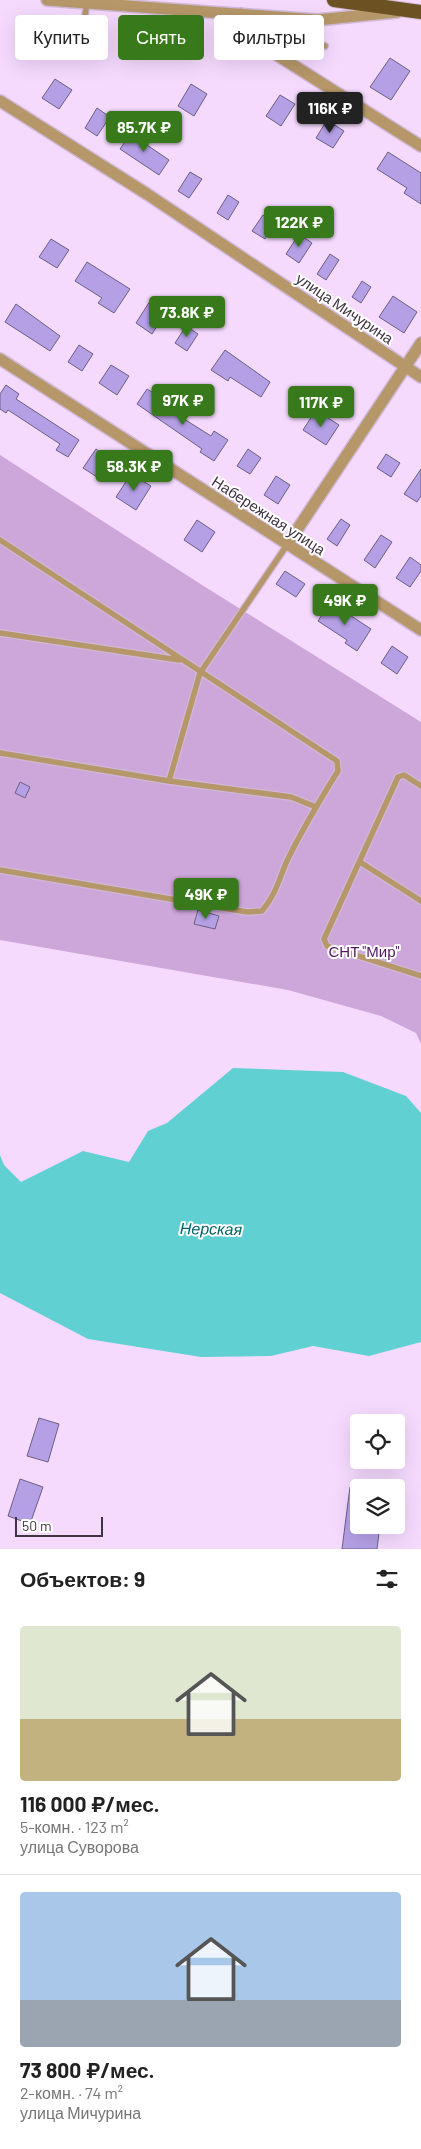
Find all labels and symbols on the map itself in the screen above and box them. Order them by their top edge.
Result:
pin: 116K ₽ [289,92,371,134]
pin: 85.7K ₽ [98,110,190,153]
pin: 122K ₽ [258,206,340,248]
street label: улица Мичурина [293,269,398,348]
pin: 73.8K ₽ [141,296,233,338]
pin: 97K ₽ [148,384,218,426]
pin: 117K ₽ [280,386,362,428]
pin: 58.3K ₽ [88,450,180,492]
street label: Набережная улица [209,472,330,559]
pin: 49K ₽ [310,584,380,626]
pin: 49K ₽ [171,878,241,920]
park label: СНТ "Мир" [329,942,400,960]
water label: Нерская [180,1218,243,1238]
scale bar [15,1514,102,1537]

